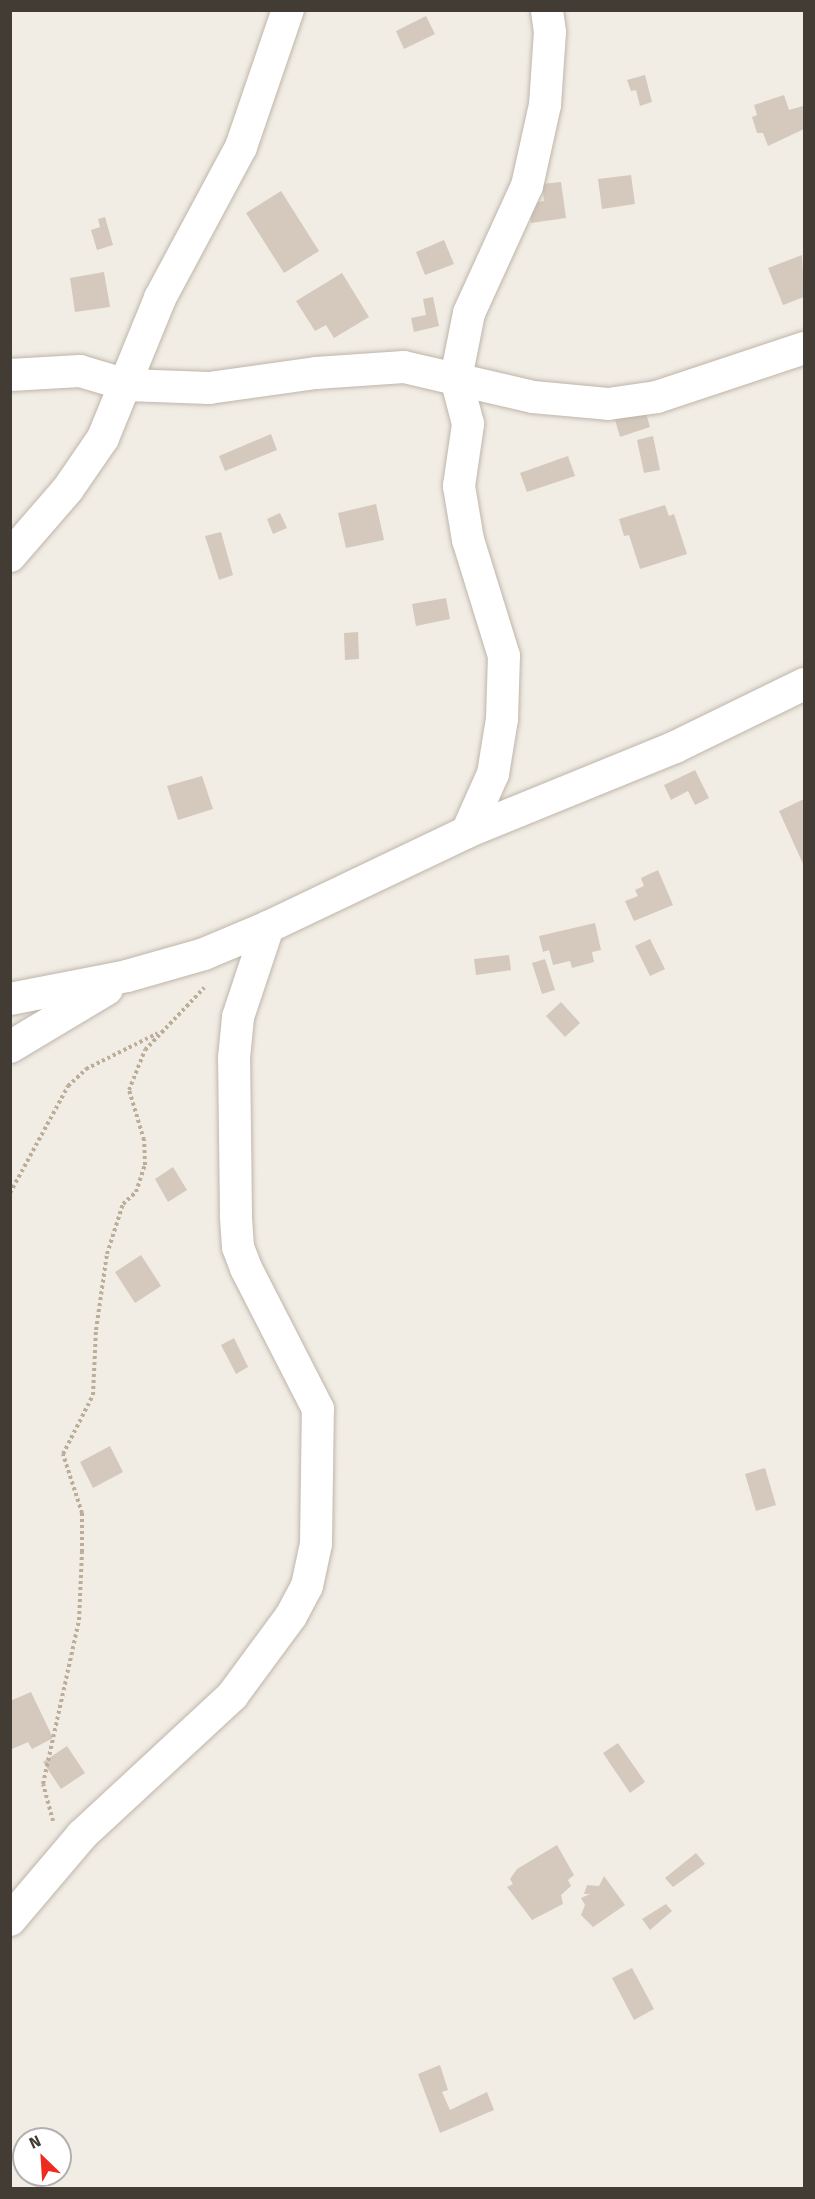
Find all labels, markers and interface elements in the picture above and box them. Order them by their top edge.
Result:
north arrow [12,2127,72,2187]
text: N [26,2131,44,2153]

